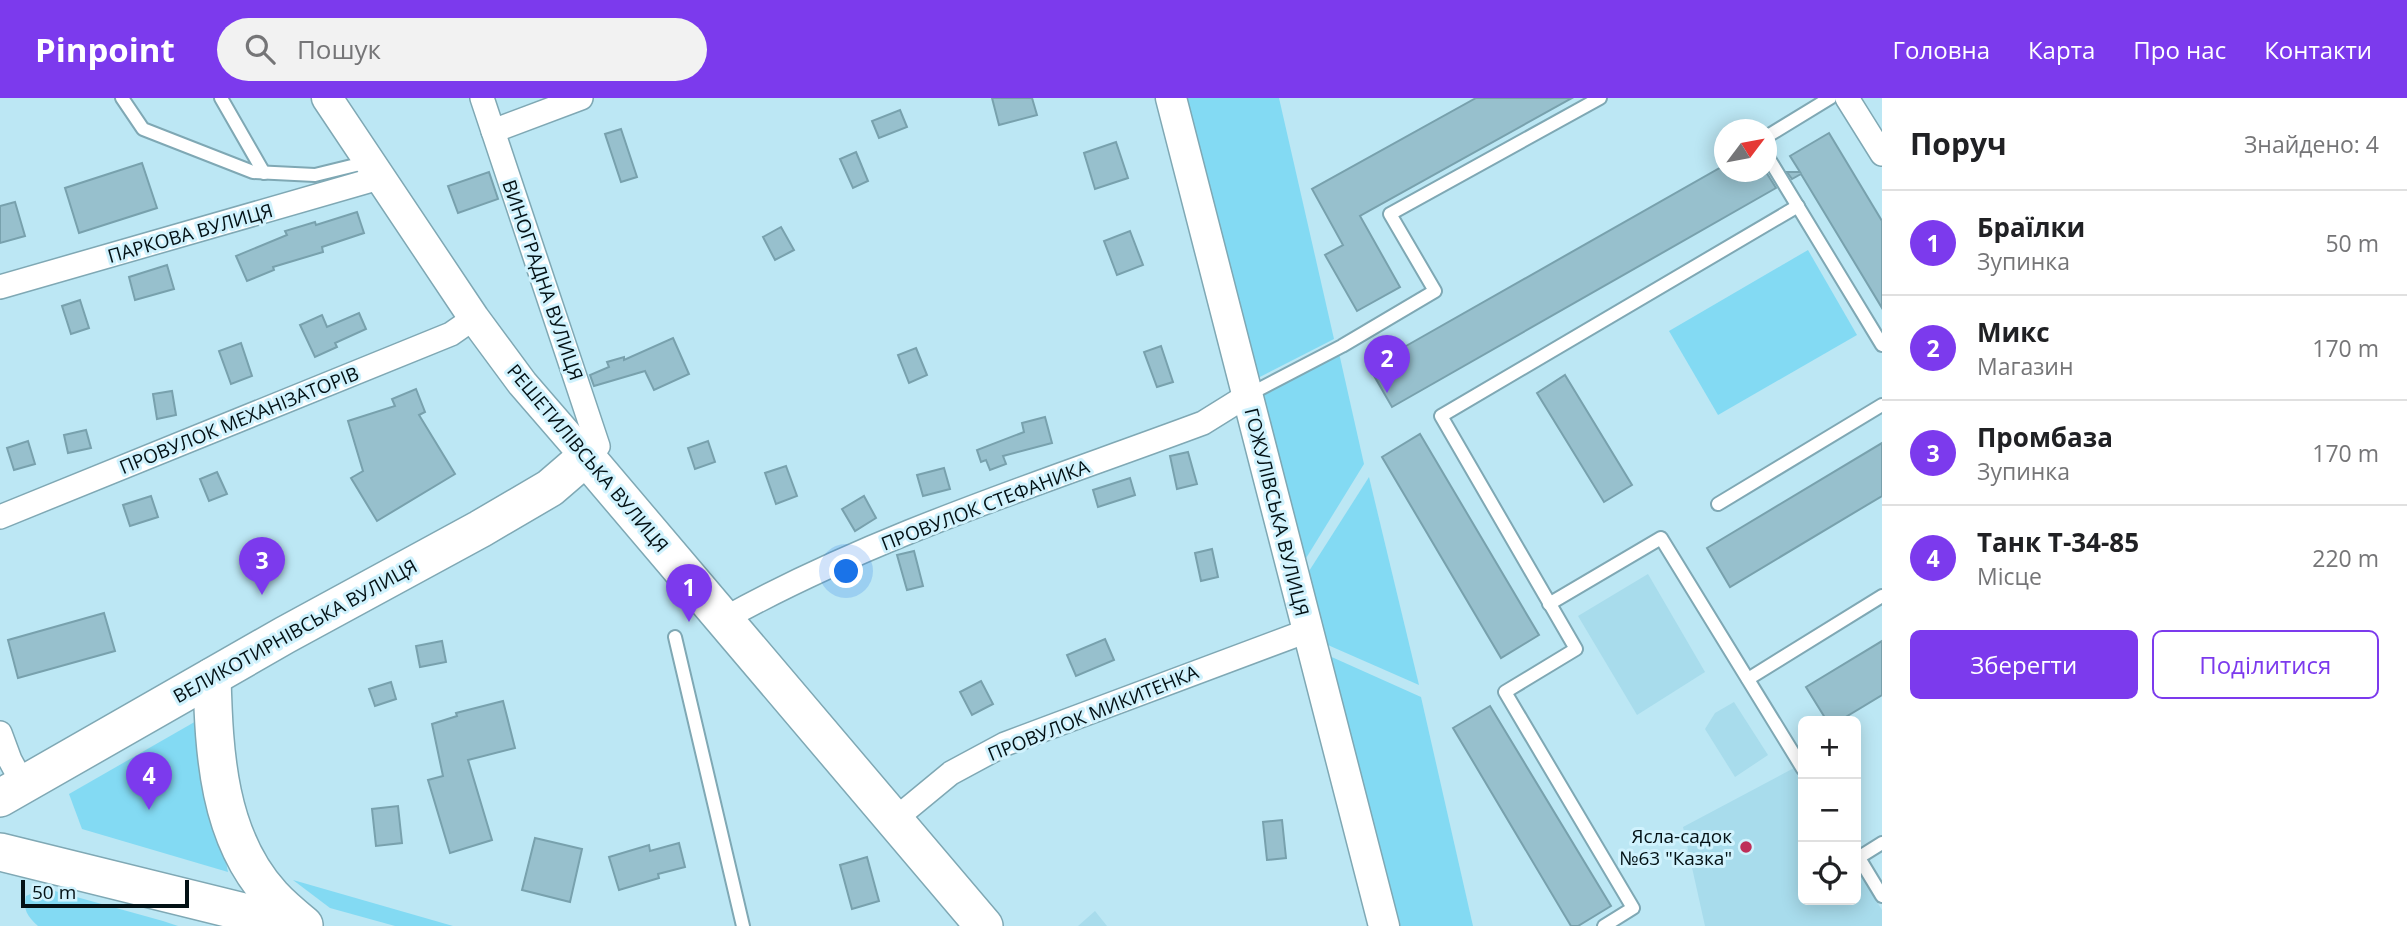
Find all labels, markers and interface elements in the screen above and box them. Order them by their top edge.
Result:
search box [217,18,707,81]
text: Pinpoint [35,27,175,72]
icon: search [241,30,279,68]
text: Пошук [297,31,381,67]
text: Головна [1893,33,1990,66]
text: Карта [2028,33,2095,66]
text: Про нас [2133,33,2226,66]
text: Контакти [2264,33,2372,66]
north arrow [1714,119,1777,182]
text: Поруч [1910,123,2007,164]
text: Знайдено: 4 [2244,128,2379,160]
street label: ВИНОГРАДНА ВУЛИЦЯ [496,176,590,384]
street label: ПАРКОВА ВУЛИЦЯ [104,197,276,269]
text: Браїлки [1977,209,2085,245]
text: 1 [1926,227,1940,259]
text: 50 m [2325,227,2379,259]
text: Зупинка [1977,245,2070,277]
text: Микс [1977,314,2050,350]
text: 2 [1926,332,1940,364]
text: 170 m [2312,332,2379,364]
pin: 2 [1364,335,1410,393]
text: Магазин [1977,350,2073,382]
street label: РЕШЕТИЛІВСЬКА ВУЛИЦЯ [501,358,675,558]
street label: ПРОВУЛОК МЕХАНІЗАТОРІВ [115,360,363,480]
street label: ГОЖУЛІВСЬКА ВУЛИЦЯ [1239,405,1315,619]
text: Промбаза [1977,419,2113,455]
text: 3 [1926,437,1940,469]
text: 170 m [2312,437,2379,469]
street label: ПРОВУЛОК СТЕФАНИКА [877,453,1093,557]
text: Зупинка [1977,455,2070,487]
text: Танк Т-34-85 [1977,524,2139,560]
pin: 3 [239,537,285,595]
text: 4 [1926,542,1940,574]
text: 220 m [2312,542,2379,574]
street label: ВЕЛИКОТИРНІВСЬКА ВУЛИЦЯ [168,553,422,709]
your location [829,554,863,588]
text: Місце [1977,560,2042,592]
pin: 1 [666,564,712,622]
button: Зберегти [1910,630,2138,699]
button: Поділитися [2152,630,2379,699]
street label: ПРОВУЛОК МИКИТЕНКА [984,659,1202,767]
map controls [1798,716,1861,905]
button: + [1798,716,1861,779]
pin: 4 [126,752,172,810]
button: − [1798,779,1861,842]
place label: Ясла-садок №63 "Казка" [1619,823,1732,871]
marker: Ясла-садок №63 "Казка" [1738,839,1754,855]
button: locate [1798,842,1861,905]
scale bar [21,877,189,909]
text: 50 m [32,879,76,905]

